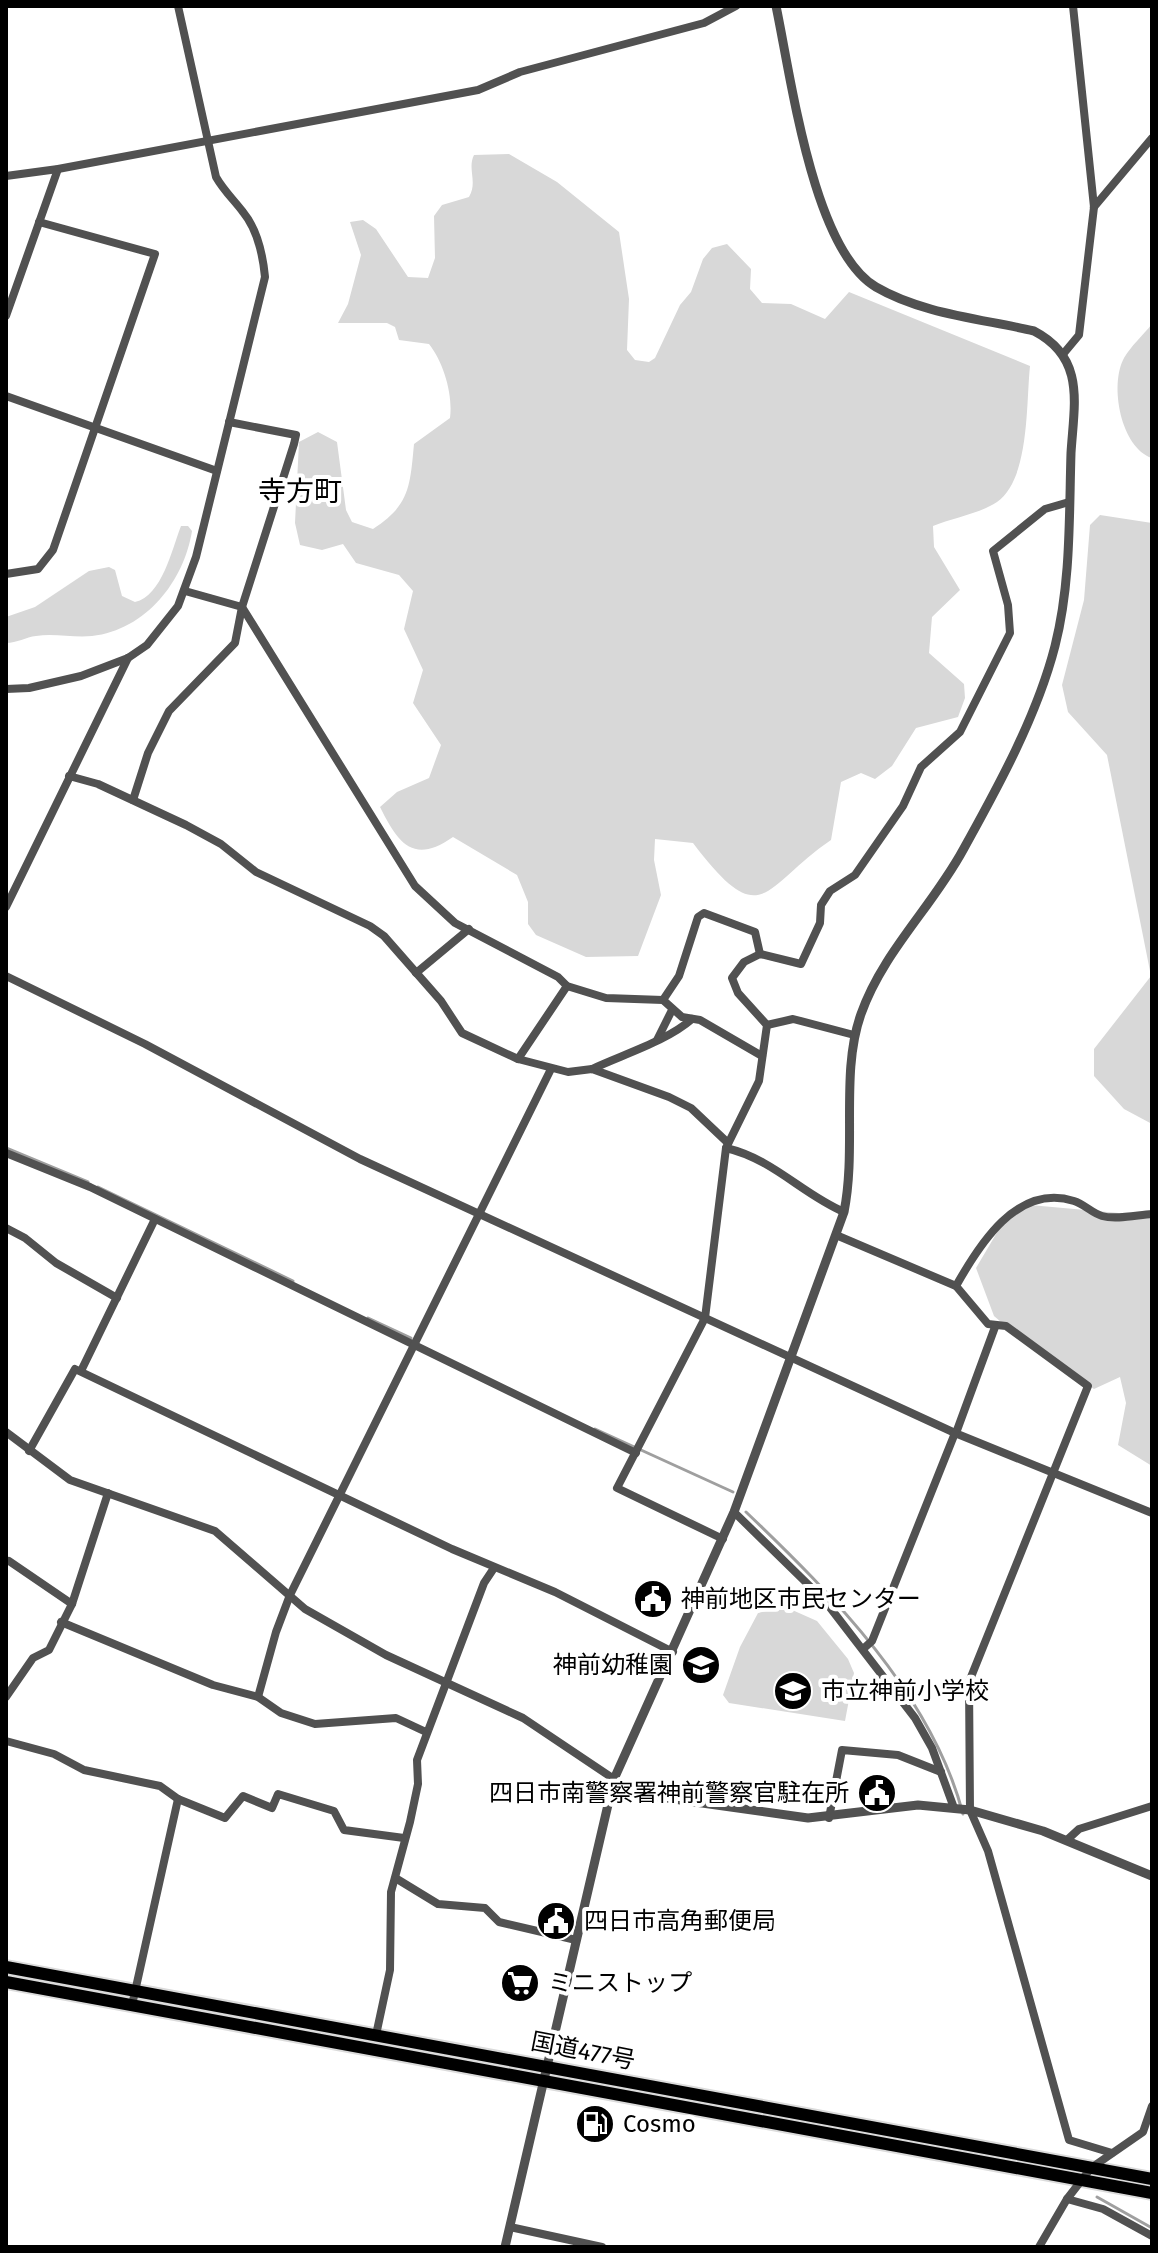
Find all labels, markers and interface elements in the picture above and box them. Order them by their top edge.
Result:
district label: 寺方町 [258,475,342,508]
public building icon: 神前地区市民センター [632,1578,674,1620]
place label: 神前地区市民センター [681,1585,921,1613]
school or university icon: 神前幼稚園 [680,1644,722,1686]
place label: 神前幼稚園 [553,1651,673,1679]
school or university icon: 市立神前小学校 [772,1670,814,1712]
place label: 市立神前小学校 [821,1677,989,1705]
public building icon: 四日市南警察署神前警察官駐在所 [856,1772,898,1814]
place label: 四日市南警察署神前警察官駐在所 [489,1779,849,1807]
public building icon: 四日市高角郵便局 [535,1900,577,1942]
place label: 四日市高角郵便局 [584,1907,776,1935]
supermarket icon: ミニストップ [499,1962,541,2004]
place label: ミニストップ [548,1969,692,1997]
street label: 国道477号 [529,2027,637,2075]
fuel station icon: Cosmo [574,2103,616,2145]
place label: Cosmo [623,2110,696,2138]

